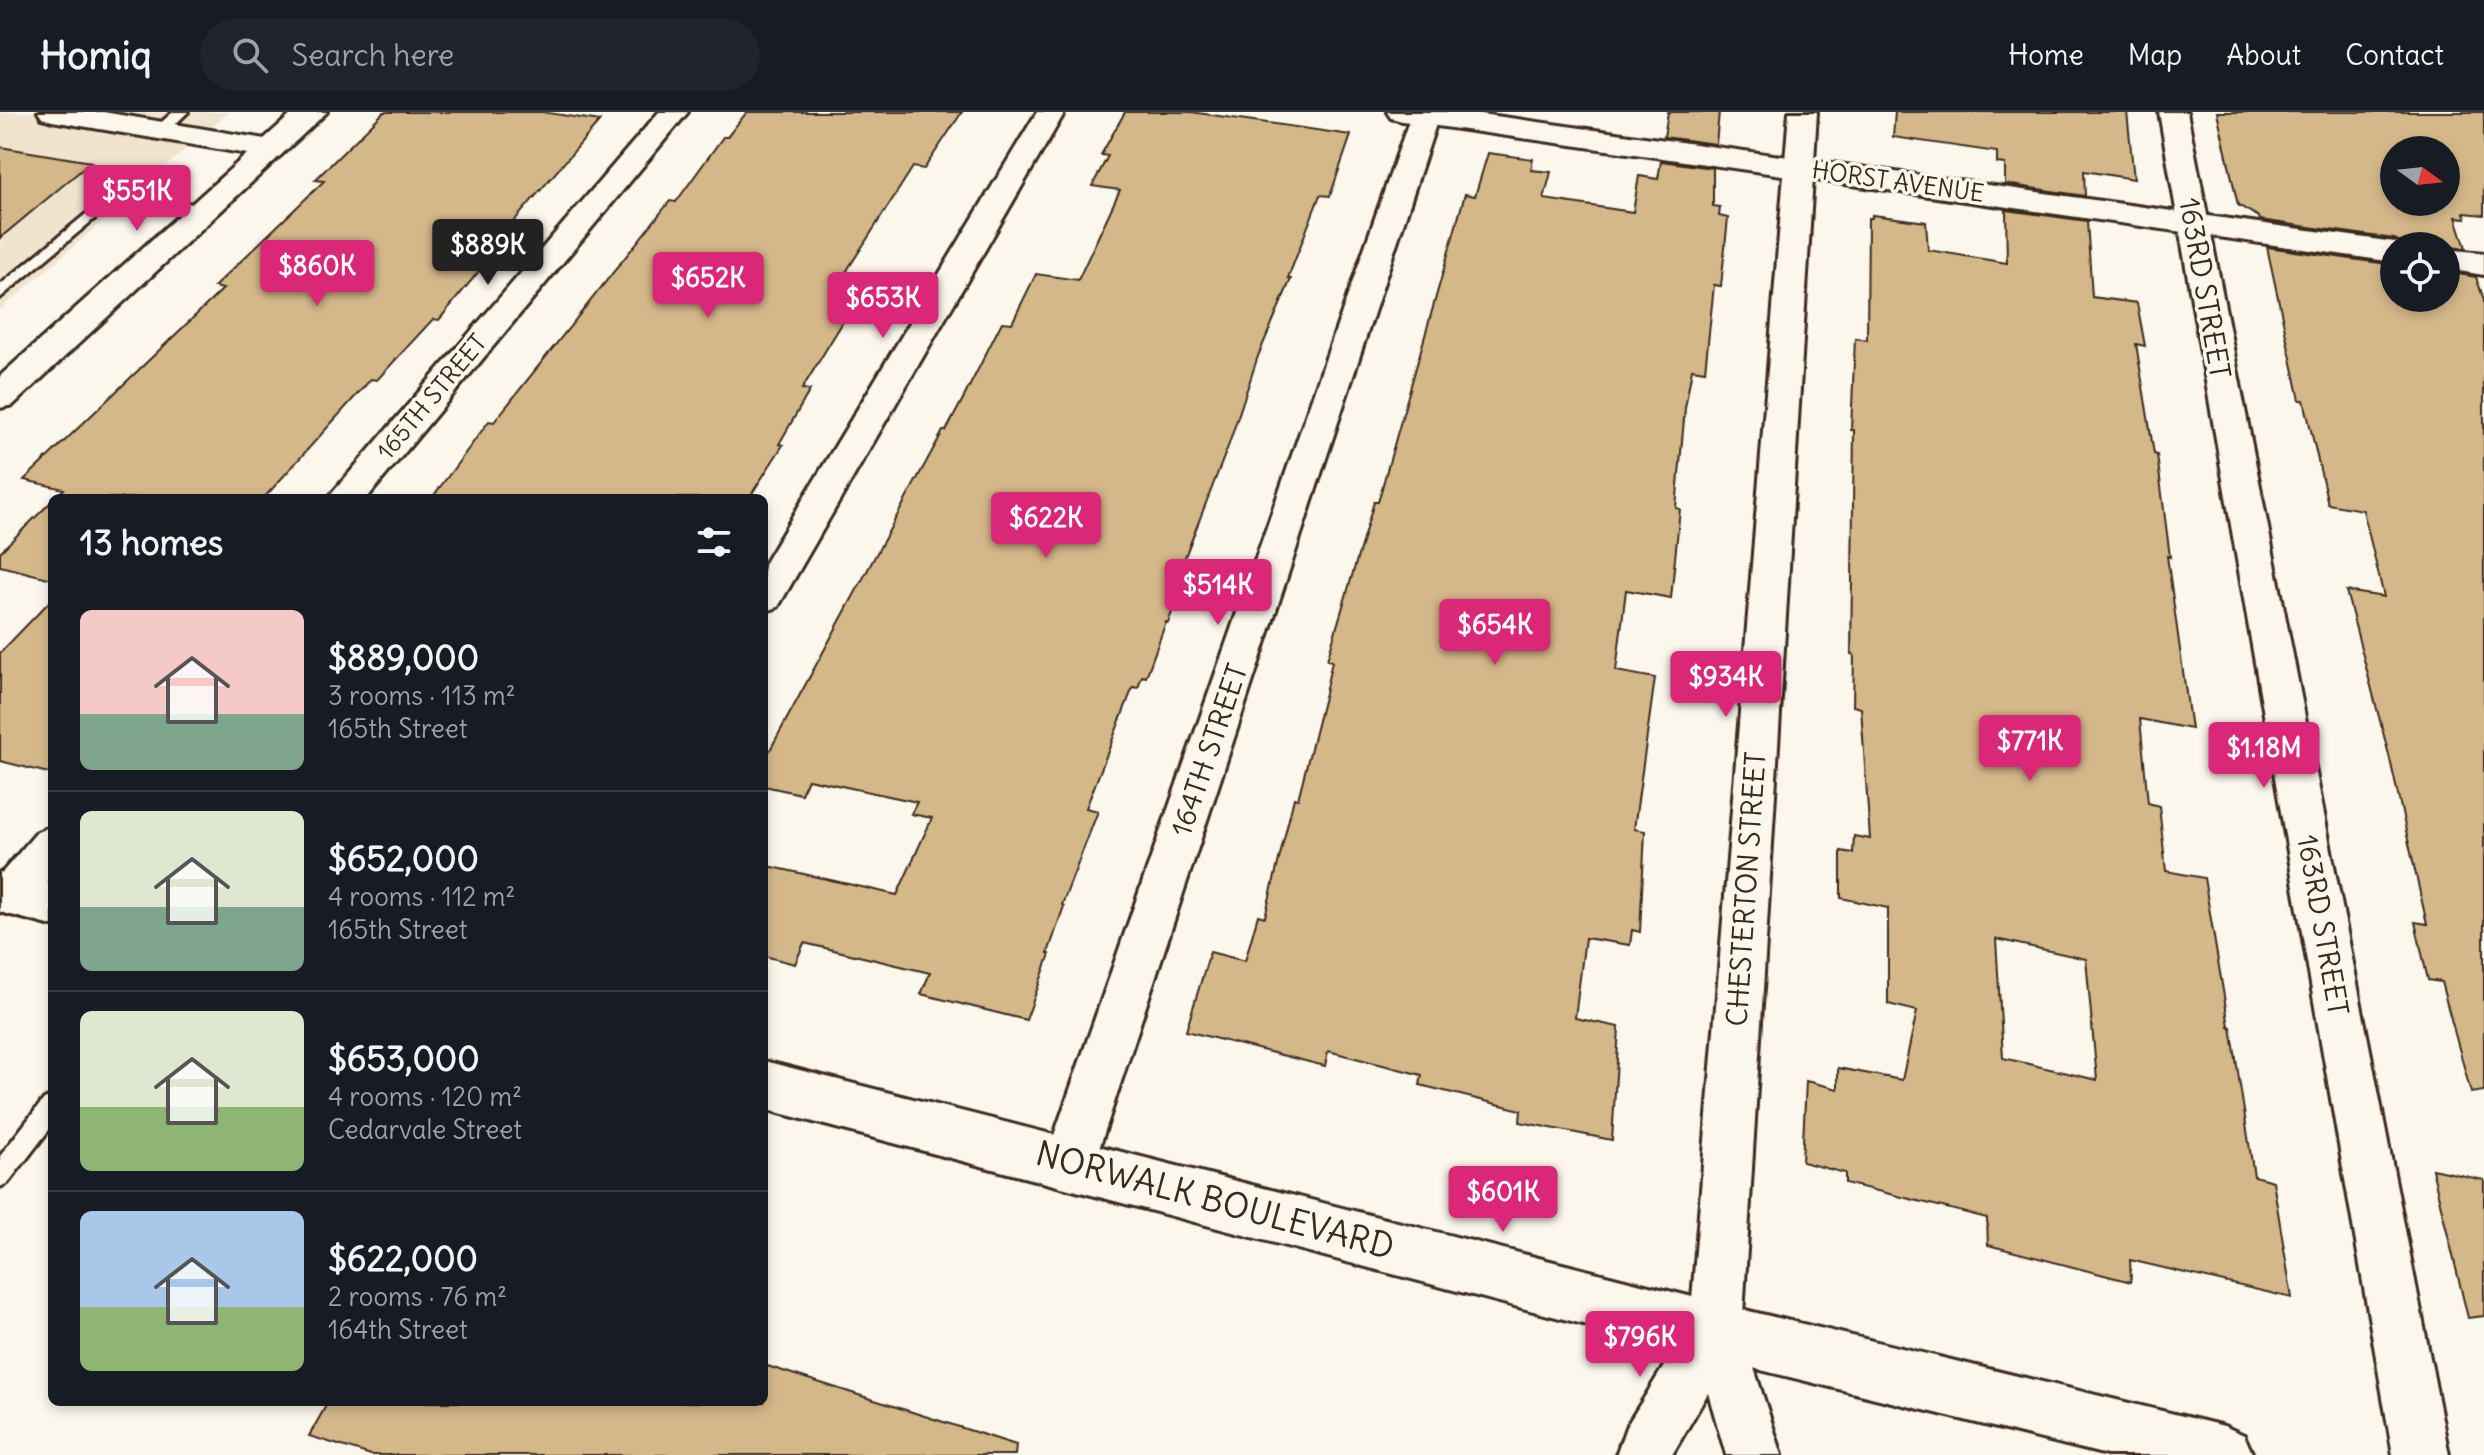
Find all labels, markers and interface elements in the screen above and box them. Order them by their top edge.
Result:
search box [200,19,760,91]
text: Homiq [40,32,152,79]
icon: search [228,33,272,77]
text: Search here [292,36,454,74]
text: Home [2008,37,2084,73]
text: Map [2128,37,2182,73]
text: About [2226,37,2301,73]
text: Contact [2345,37,2444,73]
north arrow [2380,136,2460,216]
map controls [2380,136,2460,312]
street label: HORST AVENUE [1810,154,1986,208]
pin: $551K [81,165,193,233]
text: $551K [102,174,172,207]
street label: 163RD STREET [2171,195,2239,381]
pin: $889K [432,219,544,287]
text: $889K [450,228,526,261]
button: locate [2380,232,2460,312]
pin: $860K [261,240,373,308]
text: $860K [278,249,356,282]
pin: $652K [652,252,764,320]
text: $652K [671,261,745,294]
pin: $653K [827,272,939,340]
text: $653K [845,281,921,314]
street label: 165TH STREET [370,328,492,465]
pin: $622K [990,492,1102,560]
text: $622K [1009,501,1083,534]
icon: filters [692,520,736,564]
text: 13 homes [80,521,223,564]
pin: $514K [1162,559,1274,627]
text: $514K [1183,568,1253,601]
pin: $654K [1439,599,1551,667]
text: $654K [1457,608,1533,641]
text: $889,000 [328,636,479,679]
icon: home [144,642,240,738]
pin: $934K [1670,651,1782,719]
street label: 164TH STREET [1163,659,1255,841]
text: $934K [1688,660,1764,693]
text: 3 rooms · 113 m² [328,679,515,712]
text: 165th Street [328,712,468,745]
pin: $771K [1974,715,2086,783]
pin: $1.18M [2199,722,2329,790]
text: $771K [1997,724,2063,757]
text: $1.18M [2226,731,2302,764]
street label: CHESTERTON STREET [1718,750,1774,1028]
street label: 163RD STREET [2289,832,2357,1018]
text: $652,000 [328,837,479,880]
icon: home [144,843,240,939]
text: 4 rooms · 112 m² [328,880,515,913]
text: 165th Street [328,913,468,946]
text: $653,000 [328,1037,480,1080]
icon: home [144,1043,240,1139]
text: 4 rooms · 120 m² [328,1080,522,1113]
text: Cedarvale Street [328,1113,522,1146]
street label: NORWALK BOULEVARD [1031,1131,1399,1268]
pin: $601K [1447,1166,1559,1234]
text: $601K [1467,1175,1539,1208]
text: $622,000 [328,1237,478,1280]
icon: home [144,1243,240,1339]
text: 2 rooms · 76 m² [328,1280,507,1313]
pin: $796K [1584,1311,1696,1379]
text: 164th Street [328,1313,468,1346]
text: $796K [1603,1320,1677,1353]

